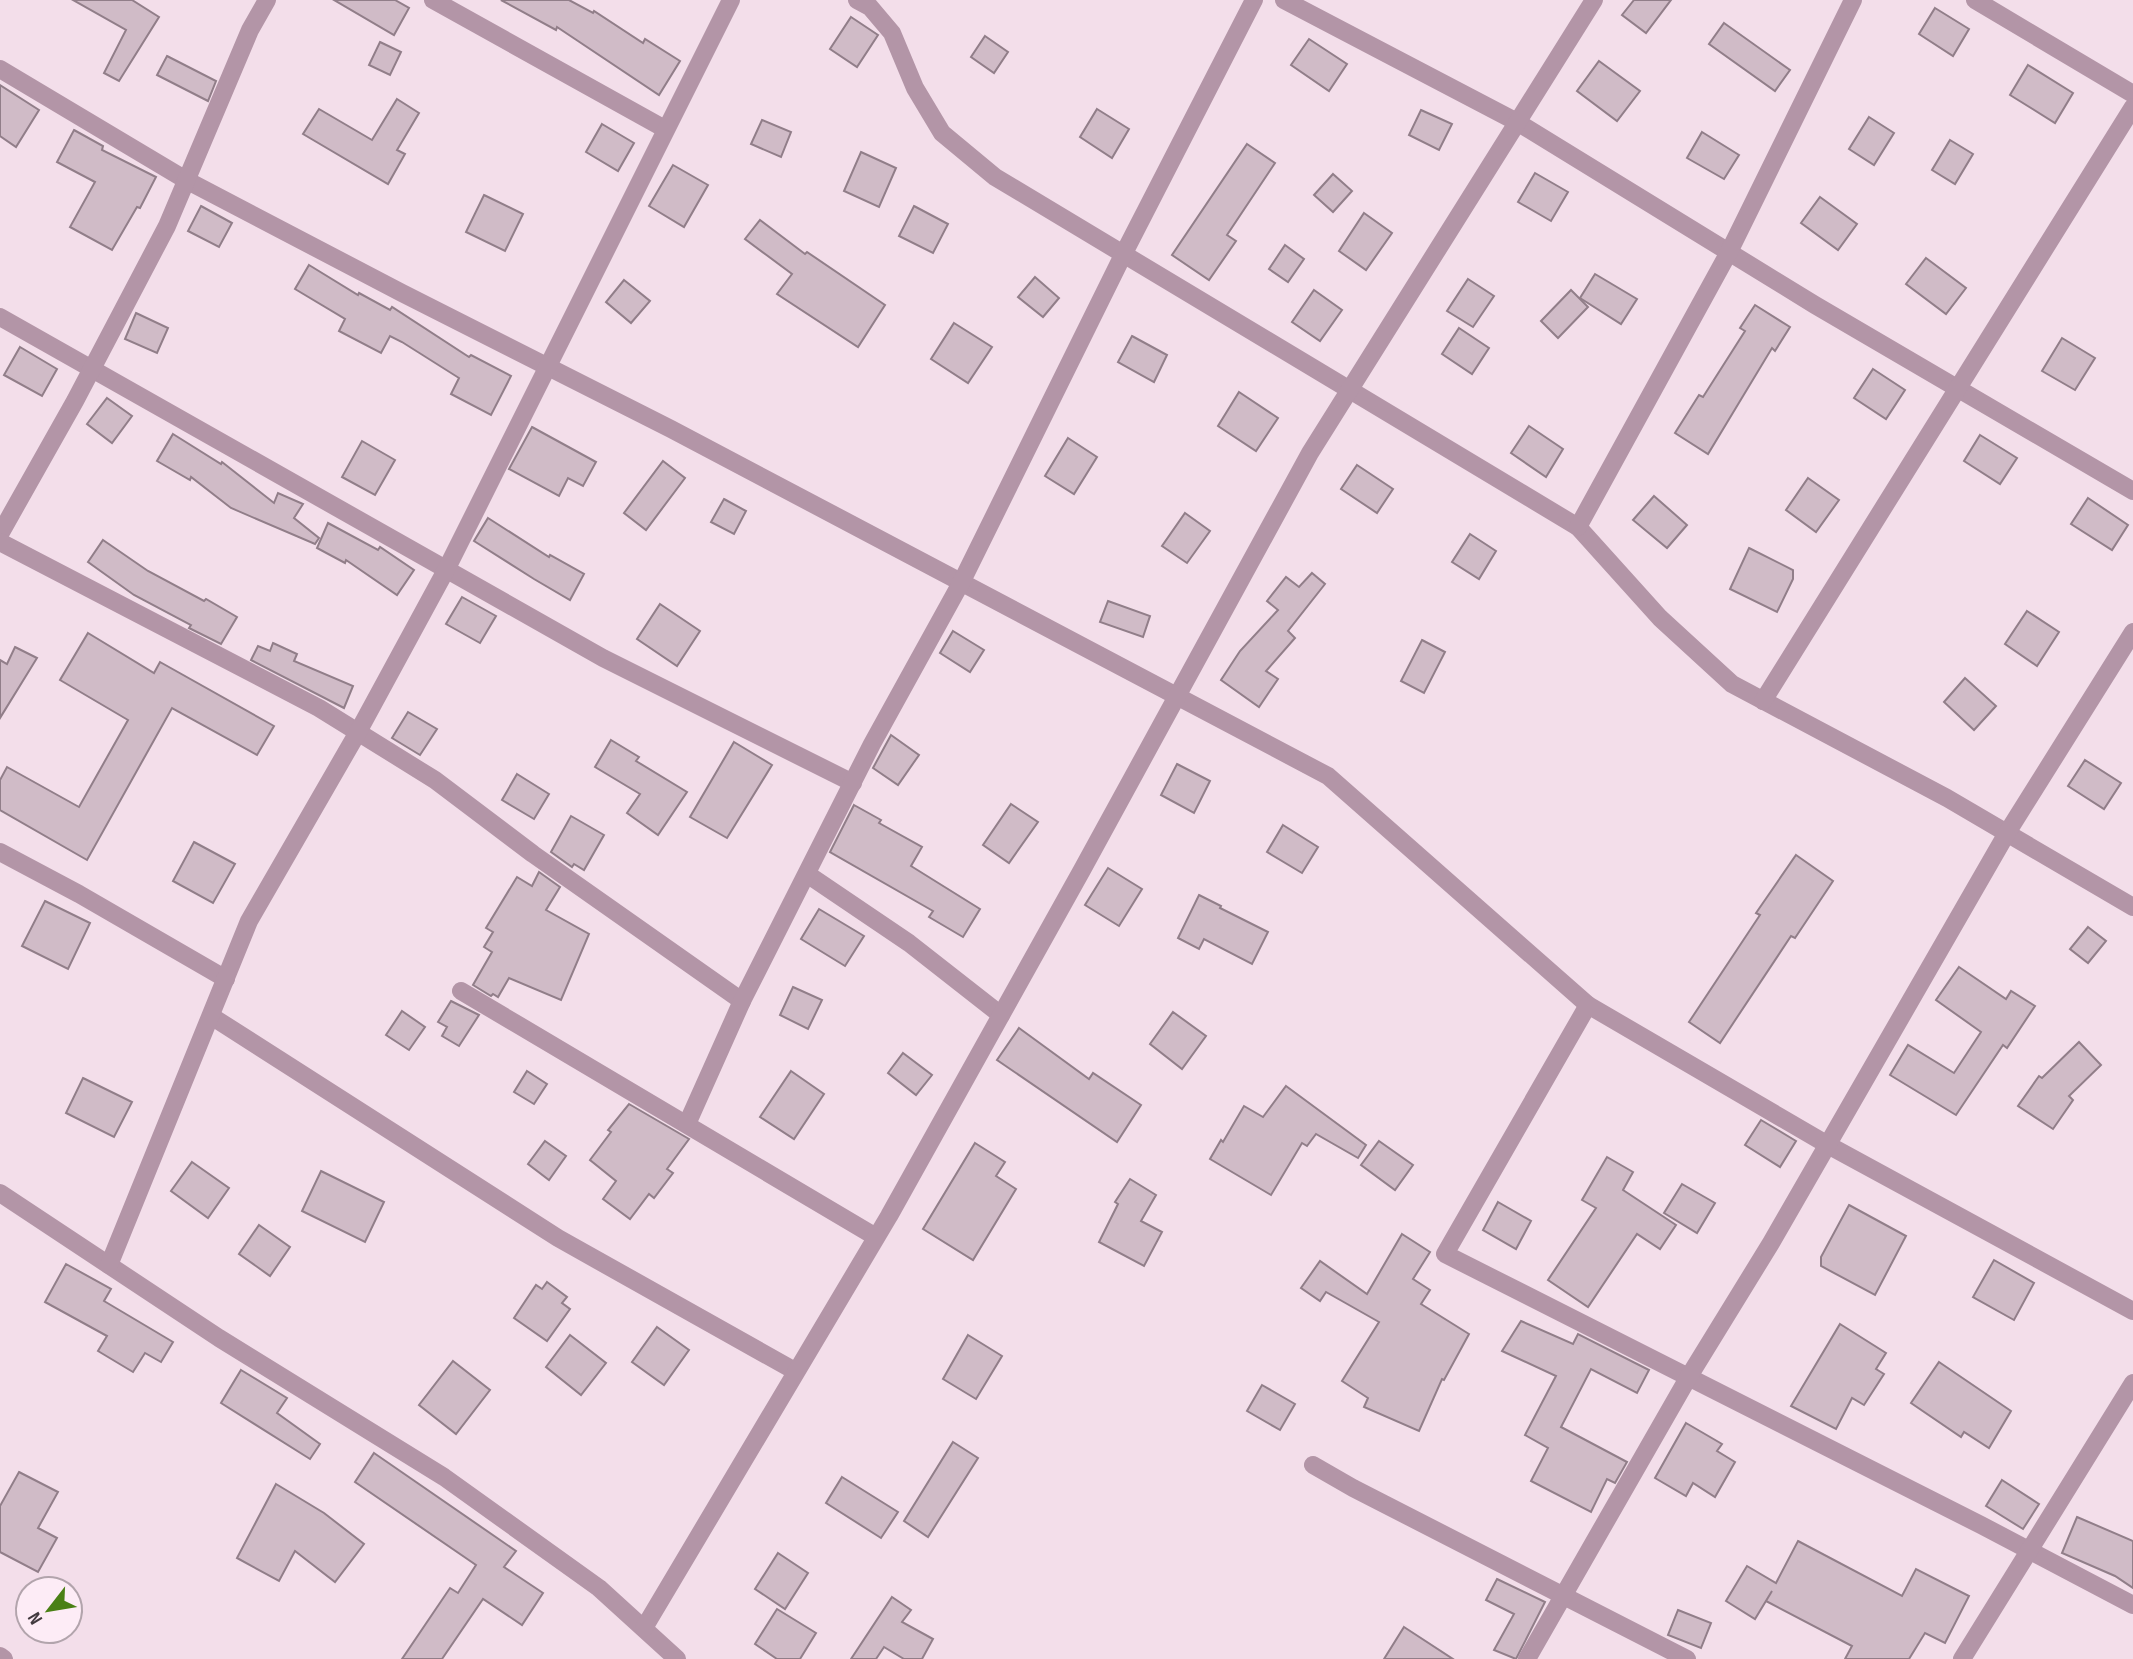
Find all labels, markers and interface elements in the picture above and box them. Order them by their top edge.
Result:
north arrow [14,1575,84,1645]
text: N [23,1608,48,1628]

